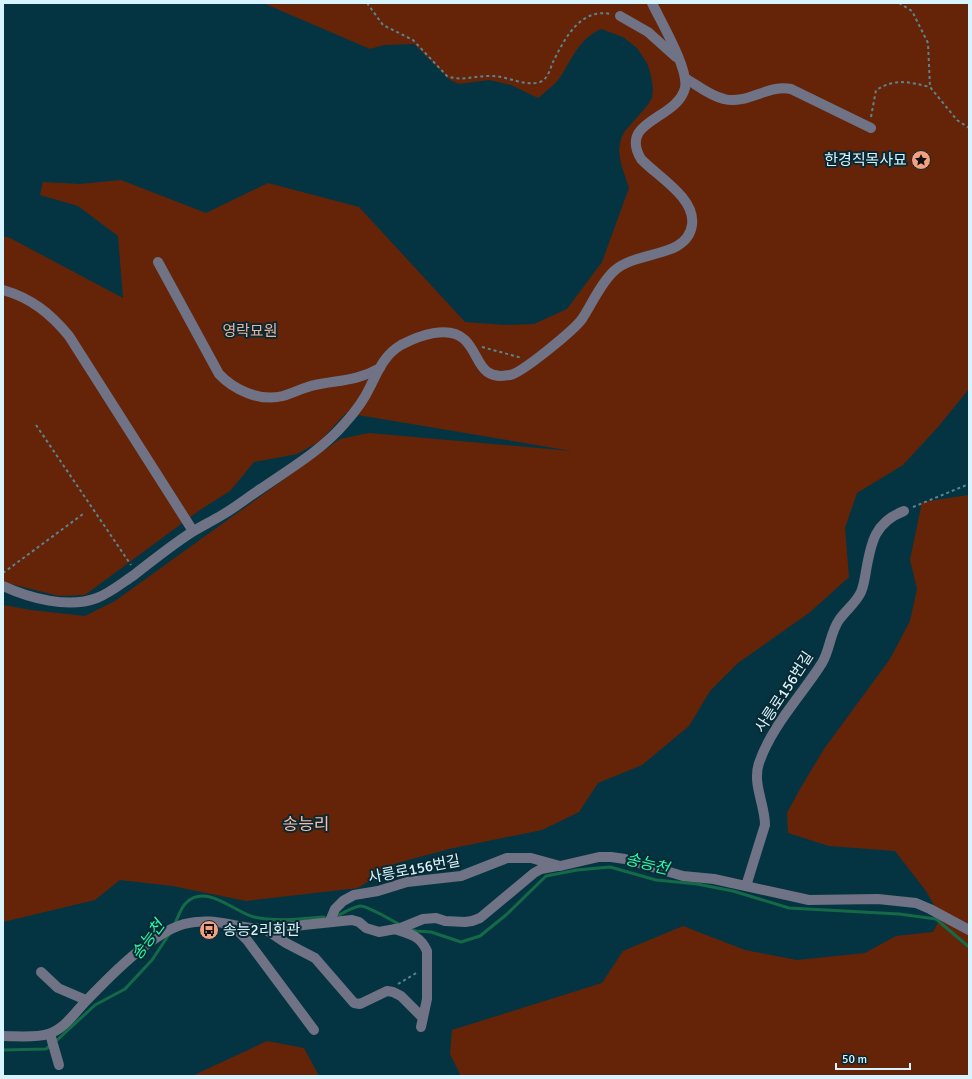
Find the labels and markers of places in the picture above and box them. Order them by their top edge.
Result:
place icon: 한경직목사묘 [910,149,932,171]
place label: 한경직목사묘 [824,151,907,169]
bus stop icon: 송능2리회관 [198,919,220,941]
place label: 송능2리회관 [223,921,300,939]

